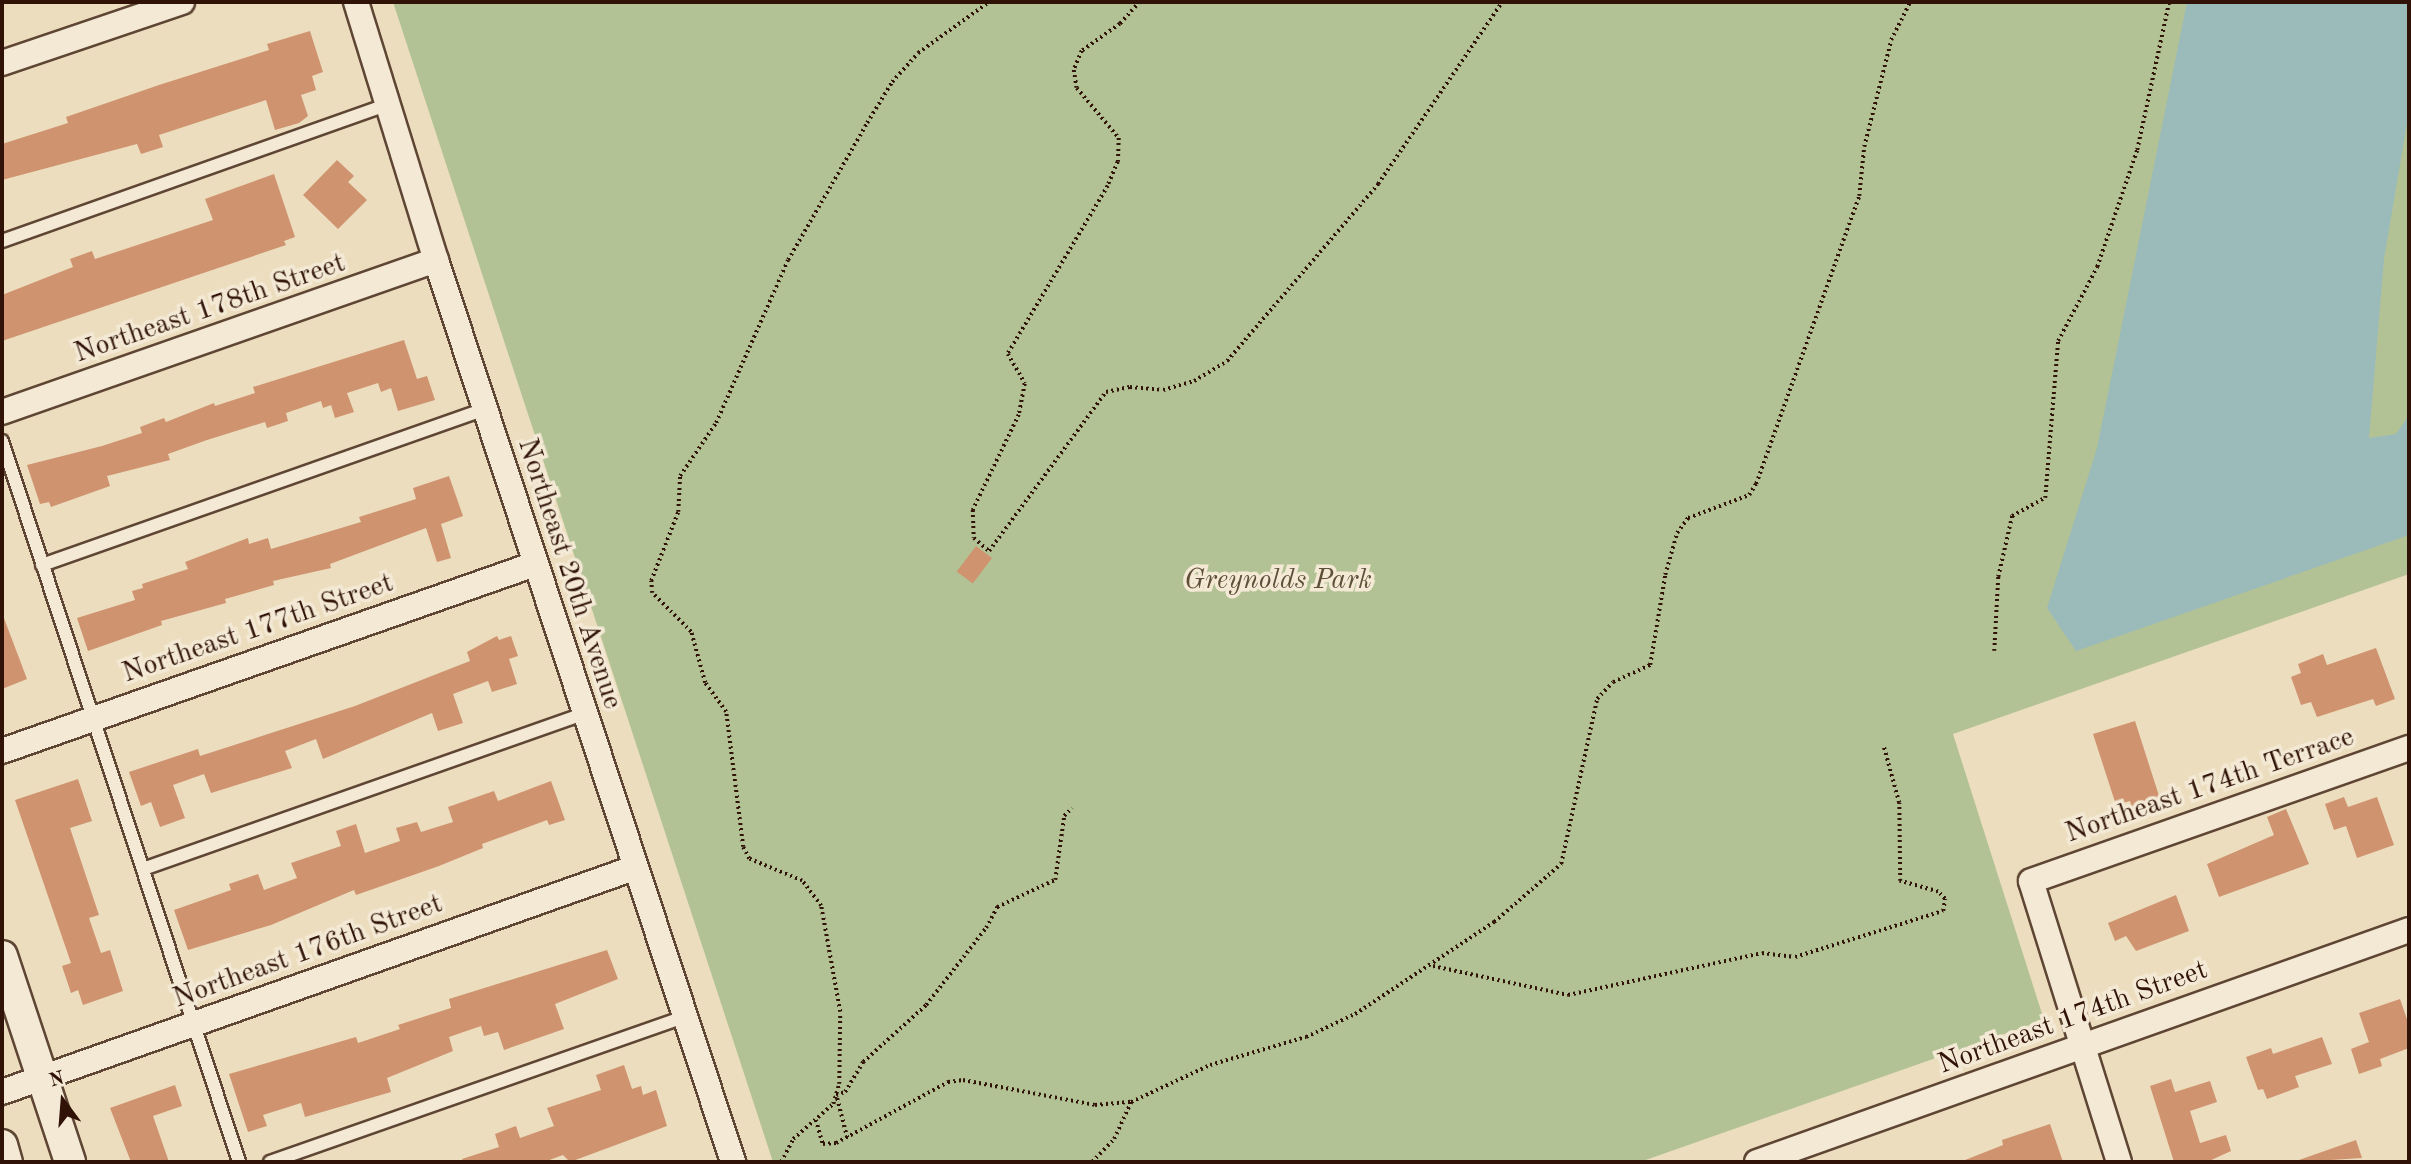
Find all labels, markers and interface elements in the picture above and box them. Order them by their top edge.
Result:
street label: Northeast 178th Street [70,247,350,371]
street label: Northeast 20th Avenue [509,434,629,714]
park label: Greynolds Park [1184,564,1372,598]
street label: Northeast 177th Street [118,567,398,691]
street label: Northeast 174th Terrace [2061,721,2359,851]
street label: Northeast 176th Street [169,888,447,1016]
street label: Northeast 174th Street [1934,954,2212,1082]
north arrow [28,1066,98,1136]
text: N [47,1069,67,1091]

